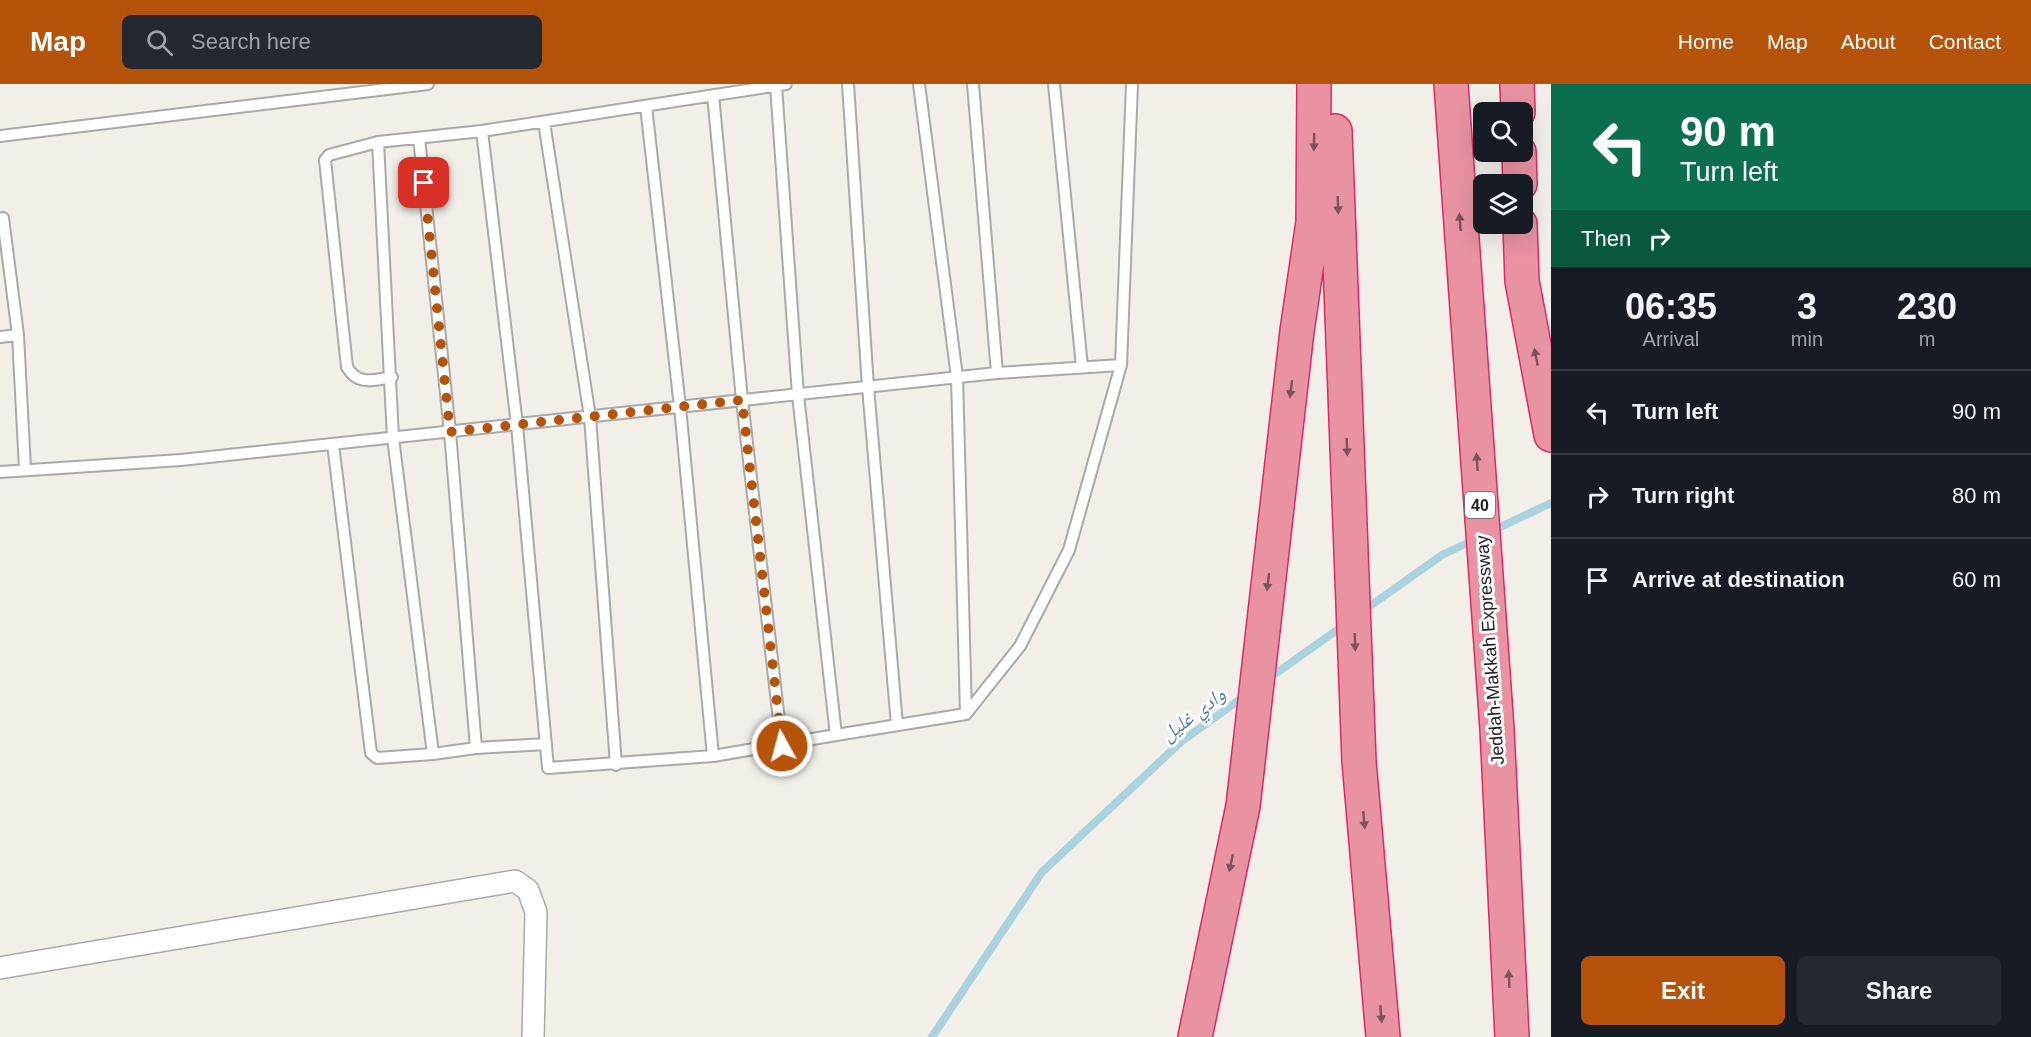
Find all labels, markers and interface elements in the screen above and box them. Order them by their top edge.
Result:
search box [122,15,542,69]
text: Map [30,26,86,57]
icon: search [143,26,176,59]
text: Search here [191,29,311,54]
text: Home [1678,30,1734,53]
text: Map [1767,30,1808,53]
text: About [1841,30,1896,53]
text: Contact [1929,30,2001,53]
map controls [1473,102,1533,234]
button: search [1473,102,1533,162]
icon: left [1581,108,1659,186]
text: 90 m [1680,108,1776,155]
one-way arrow [1309,133,1319,152]
pin [398,157,449,208]
text: Turn left [1680,157,1778,187]
icon: arrive [407,166,440,199]
button: layers [1473,174,1533,234]
one-way arrow [1333,196,1342,215]
one-way arrow [1456,213,1465,232]
icon: right [1643,222,1676,255]
text: Then [1581,226,1631,251]
text: 06:35 [1625,286,1717,327]
text: 3 [1797,286,1817,327]
text: 230 [1897,286,1957,327]
text: Arrival [1643,328,1699,350]
text: min [1791,328,1823,350]
text: m [1919,328,1935,350]
one-way arrow [1531,348,1540,367]
one-way arrow [1286,379,1296,398]
icon: left [1581,396,1614,429]
text: Turn left [1632,399,1718,424]
text: 90 m [1952,399,2001,424]
one-way arrow [1342,437,1351,456]
one-way arrow [1473,452,1482,471]
icon: right [1581,480,1614,513]
text: Turn right [1632,483,1734,508]
text: 80 m [1952,483,2001,508]
road number: 40 [1465,492,1495,518]
street label: Jeddah-Makkah Expressway [1472,535,1508,765]
icon: arrive [1581,564,1614,597]
text: Arrive at destination [1632,567,1845,592]
text: 60 m [1952,567,2001,592]
one-way arrow [1264,573,1273,592]
one-way arrow [1350,632,1359,651]
water label: وادي غليل [1157,683,1232,749]
position arrow [750,714,814,778]
one-way arrow [1359,810,1369,829]
one-way arrow [1226,854,1235,873]
button: Exit [1581,956,1785,1025]
button: Share [1797,956,2001,1025]
one-way arrow [1505,969,1514,988]
one-way arrow [1376,1004,1386,1023]

